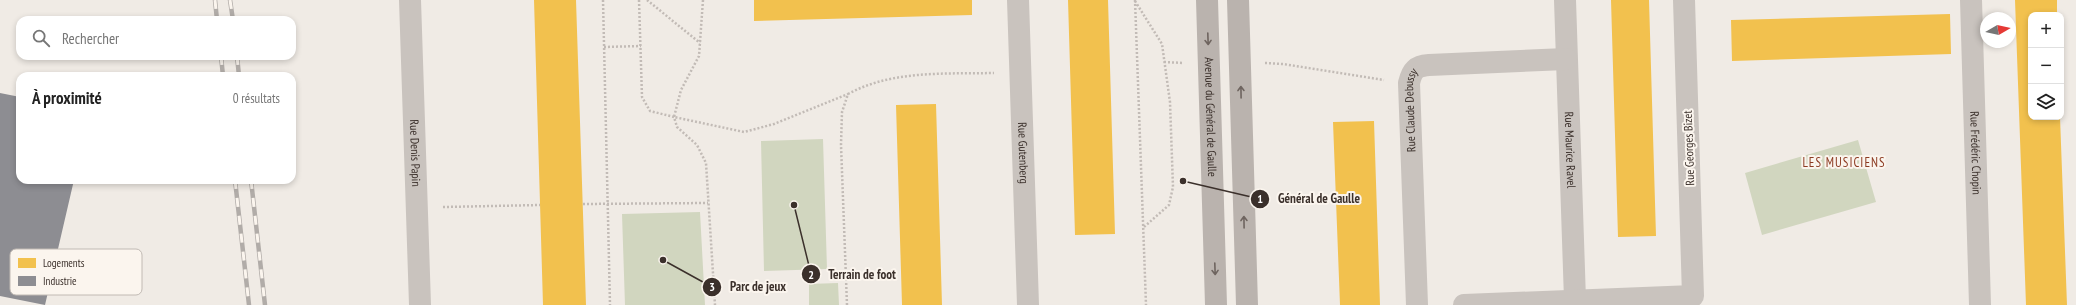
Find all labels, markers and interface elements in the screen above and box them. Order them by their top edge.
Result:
north arrow [1980,12,2016,48]
map controls [2028,12,2064,120]
button: + [2028,12,2064,48]
search box [16,16,296,60]
icon: search [30,27,52,49]
text: Rechercher [62,29,119,48]
one-way arrow [1204,32,1212,45]
button: − [2028,48,2064,84]
street label: Avenue du Général de Gaulle [1202,57,1220,177]
street label: Rue Claude Debussy [1401,64,1421,152]
button: layers [2028,84,2064,120]
one-way arrow [1237,86,1245,99]
text: À proximité [32,87,102,109]
text: 0 résultats [233,90,280,107]
street label: Rue Georges Bizet [1680,110,1697,186]
street label: Rue Maurice Ravel [1562,111,1579,189]
street label: Rue Frédéric Chopin [1967,111,1985,195]
street label: Rue Denis Papin [407,119,424,187]
street label: Rue Gutenberg [1015,122,1032,184]
district label: LES MUSICIENS [1802,154,1886,171]
callout: Général de Gaulle [1250,186,1368,211]
text: Général de Gaulle [1278,190,1360,207]
text: 1 [1257,191,1263,206]
one-way arrow [1241,216,1248,229]
legend [10,249,142,295]
text: Logements [43,256,85,270]
callout: Terrain de foot [801,262,904,287]
one-way arrow [1211,262,1219,275]
text: Terrain de foot [828,266,896,283]
text: 2 [808,267,814,282]
text: Industrie [43,274,77,288]
callout: Parc de jeux [702,274,794,299]
text: Parc de jeux [730,278,786,295]
text: 3 [709,279,715,294]

